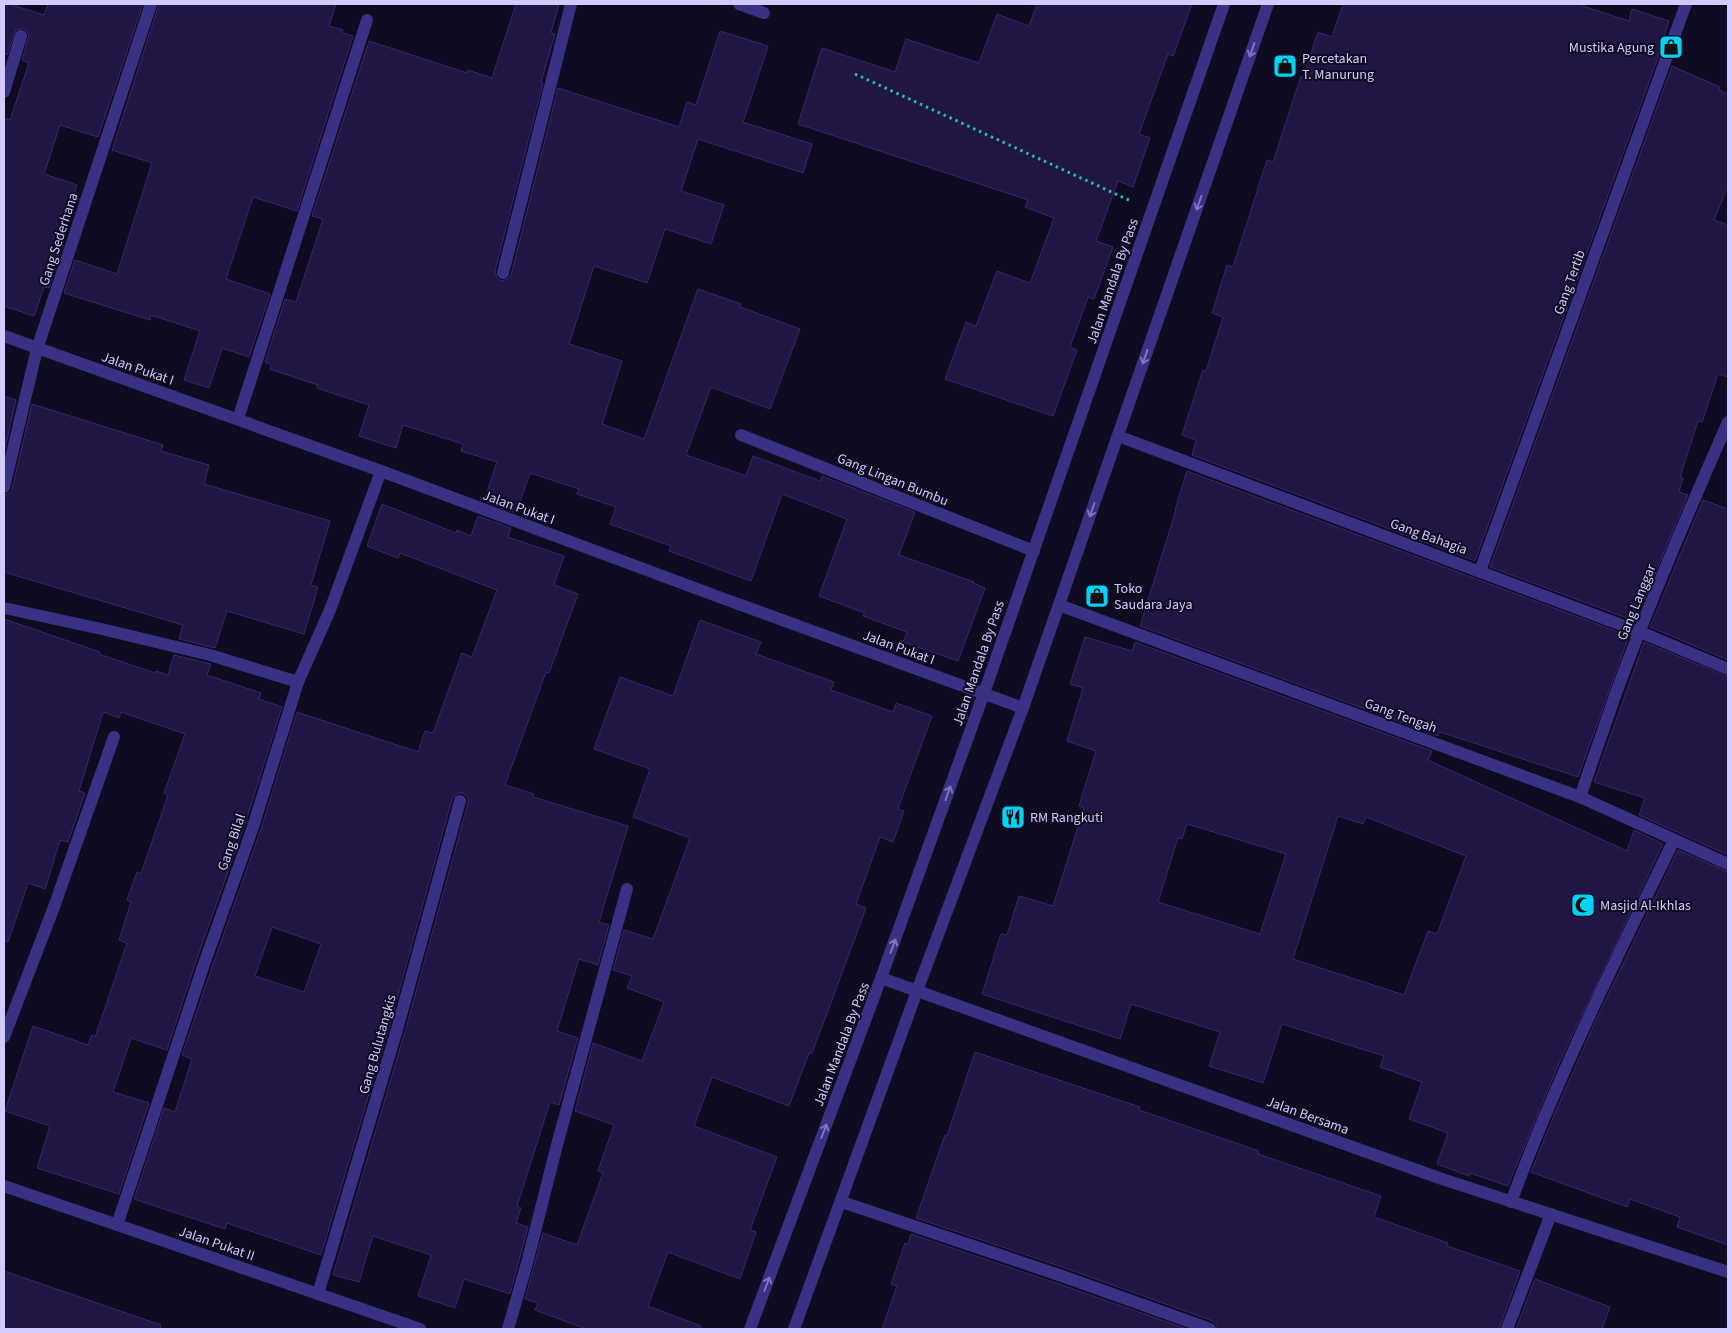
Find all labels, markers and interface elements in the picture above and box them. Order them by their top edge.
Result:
shop icon: Mustika Agung [1658,34,1684,60]
place label: Mustika Agung [1569,38,1654,58]
one-way arrow [1247,42,1256,57]
place label: Percetakan T. Manurung [1302,49,1374,85]
shop icon: Percetakan T. Manurung [1272,53,1298,79]
street label: Gang Sederhana [35,190,83,288]
one-way arrow [1194,195,1203,211]
street label: Jalan Mandala By Pass [1082,216,1144,347]
street label: Gang Tertib [1549,247,1591,317]
street label: Jalan Pukat I [99,347,177,391]
one-way arrow [1140,348,1149,364]
street label: Gang Lingan Bumbu [834,449,951,511]
street label: Jalan Pukat I [480,486,557,530]
one-way arrow [1087,502,1096,517]
street label: Gang Bahagia [1387,514,1470,560]
street label: Gang Langgar [1613,561,1661,643]
place label: Toko Saudara Jaya [1114,579,1192,615]
shop icon: Toko Saudara Jaya [1084,583,1110,609]
street label: Jalan Mandala By Pass [948,598,1010,729]
street label: Jalan Pukat I [860,626,937,670]
street label: Gang Tengah [1362,694,1440,738]
one-way arrow [944,786,953,802]
restaurant icon: RM Rangkuti [1000,804,1026,830]
place label: RM Rangkuti [1030,808,1103,828]
street label: Gang Bilal [213,811,251,874]
mosque icon: Masjid Al-Ikhlas [1570,892,1596,918]
place label: Masjid Al-Ikhlas [1600,896,1691,916]
one-way arrow [889,939,898,955]
street label: Jalan Mandala By Pass [809,979,875,1109]
street label: Gang Bulutangkis [354,992,402,1096]
street label: Jalan Bersama [1264,1092,1352,1140]
one-way arrow [820,1124,829,1140]
street label: Jalan Pukat II [176,1222,257,1266]
one-way arrow [763,1276,772,1292]

